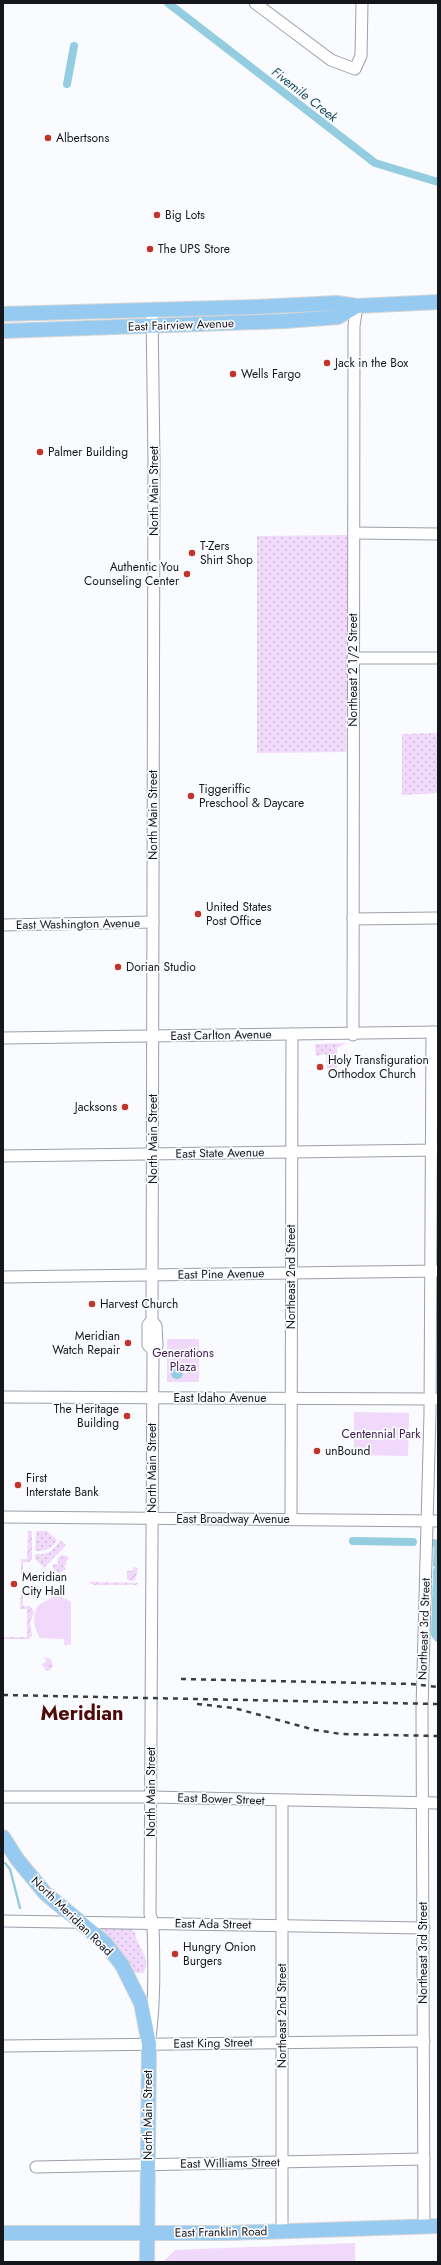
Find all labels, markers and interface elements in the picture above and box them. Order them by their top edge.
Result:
water label: Fivemile Creek [268,63,342,127]
place label: Albertsons [56,129,109,147]
marker: Albertsons [43,133,53,143]
place label: Big Lots [165,206,205,224]
marker: Big Lots [152,210,162,220]
place label: The UPS Store [158,240,230,258]
marker: The UPS Store [145,244,155,254]
street label: East Fairview Avenue [128,314,234,336]
place label: Jack in the Box [333,354,409,372]
marker: Jack in the Box [322,358,332,368]
place label: Wells Fargo [241,365,301,383]
marker: Wells Fargo [228,369,238,379]
place label: Palmer Building [48,443,128,461]
street label: North Main Street [145,446,163,536]
marker: Palmer Building [35,447,45,457]
place label: T-Zers Shirt Shop [200,537,253,569]
marker: T-Zers Shirt Shop [187,548,197,558]
place label: Authentic You Counseling Center [84,558,180,590]
marker: Authentic You Counseling Center [182,569,192,579]
street label: Northeast 2 1/2 Street [344,613,362,727]
street label: North Main Street [144,770,162,860]
place label: Tiggeriffic Preschool & Daycare [199,780,304,812]
marker: Tiggeriffic Preschool & Daycare [186,791,196,801]
place label: United States Post Office [206,898,272,930]
marker: United States Post Office [193,909,203,919]
street label: East Washington Avenue [16,914,140,934]
place label: Dorian Studio [126,958,196,976]
marker: Dorian Studio [113,962,123,972]
street label: East Carlton Avenue [170,1025,272,1045]
place label: Holy Transfiguration Orthodox Church [328,1051,429,1083]
marker: Holy Transfiguration Orthodox Church [315,1062,325,1072]
street label: North Main Street [144,1094,162,1184]
place label: Jacksons [73,1098,117,1116]
marker: Jacksons [120,1102,130,1112]
street label: East State Avenue [175,1143,265,1163]
street label: Northeast 2nd Street [282,1225,300,1329]
street label: East Pine Avenue [177,1264,265,1284]
place label: Harvest Church [100,1295,178,1313]
marker: Harvest Church [87,1299,97,1309]
place label: Meridian Watch Repair [52,1327,121,1359]
marker: Meridian Watch Repair [123,1338,133,1348]
park label: Generations Plaza [152,1344,214,1376]
street label: East Idaho Avenue [173,1389,267,1407]
place label: The Heritage Building [54,1400,119,1432]
marker: The Heritage Building [122,1411,132,1421]
street label: North Main Street [143,1423,161,1513]
park label: Centennial Park [342,1425,421,1443]
place label: unBound [325,1442,370,1460]
marker: unBound [312,1446,322,1456]
place label: First Interstate Bank [26,1469,99,1501]
marker: First Interstate Bank [13,1480,23,1490]
street label: East Broadway Avenue [176,1510,290,1528]
place label: Meridian City Hall [22,1568,67,1600]
street label: Northeast 3rd Street [413,1578,435,1680]
marker: Meridian City Hall [9,1579,19,1589]
district label: Meridian [40,1699,124,1728]
street label: North Main Street [142,1747,160,1837]
street label: East Bower Street [177,1788,265,1810]
street label: North Meridian Road [27,1872,117,1960]
street label: Northeast 3rd Street [414,1902,432,2004]
street label: East Ada Street [175,1914,251,1934]
place label: Hungry Onion Burgers [183,1938,256,1970]
marker: Hungry Onion Burgers [170,1949,180,1959]
street label: Northeast 2nd Street [273,1964,291,2068]
street label: East King Street [173,2033,253,2053]
street label: North Main Street [139,2070,157,2160]
street label: East Williams Street [180,2153,280,2173]
street label: East Franklin Road [175,2222,267,2242]

